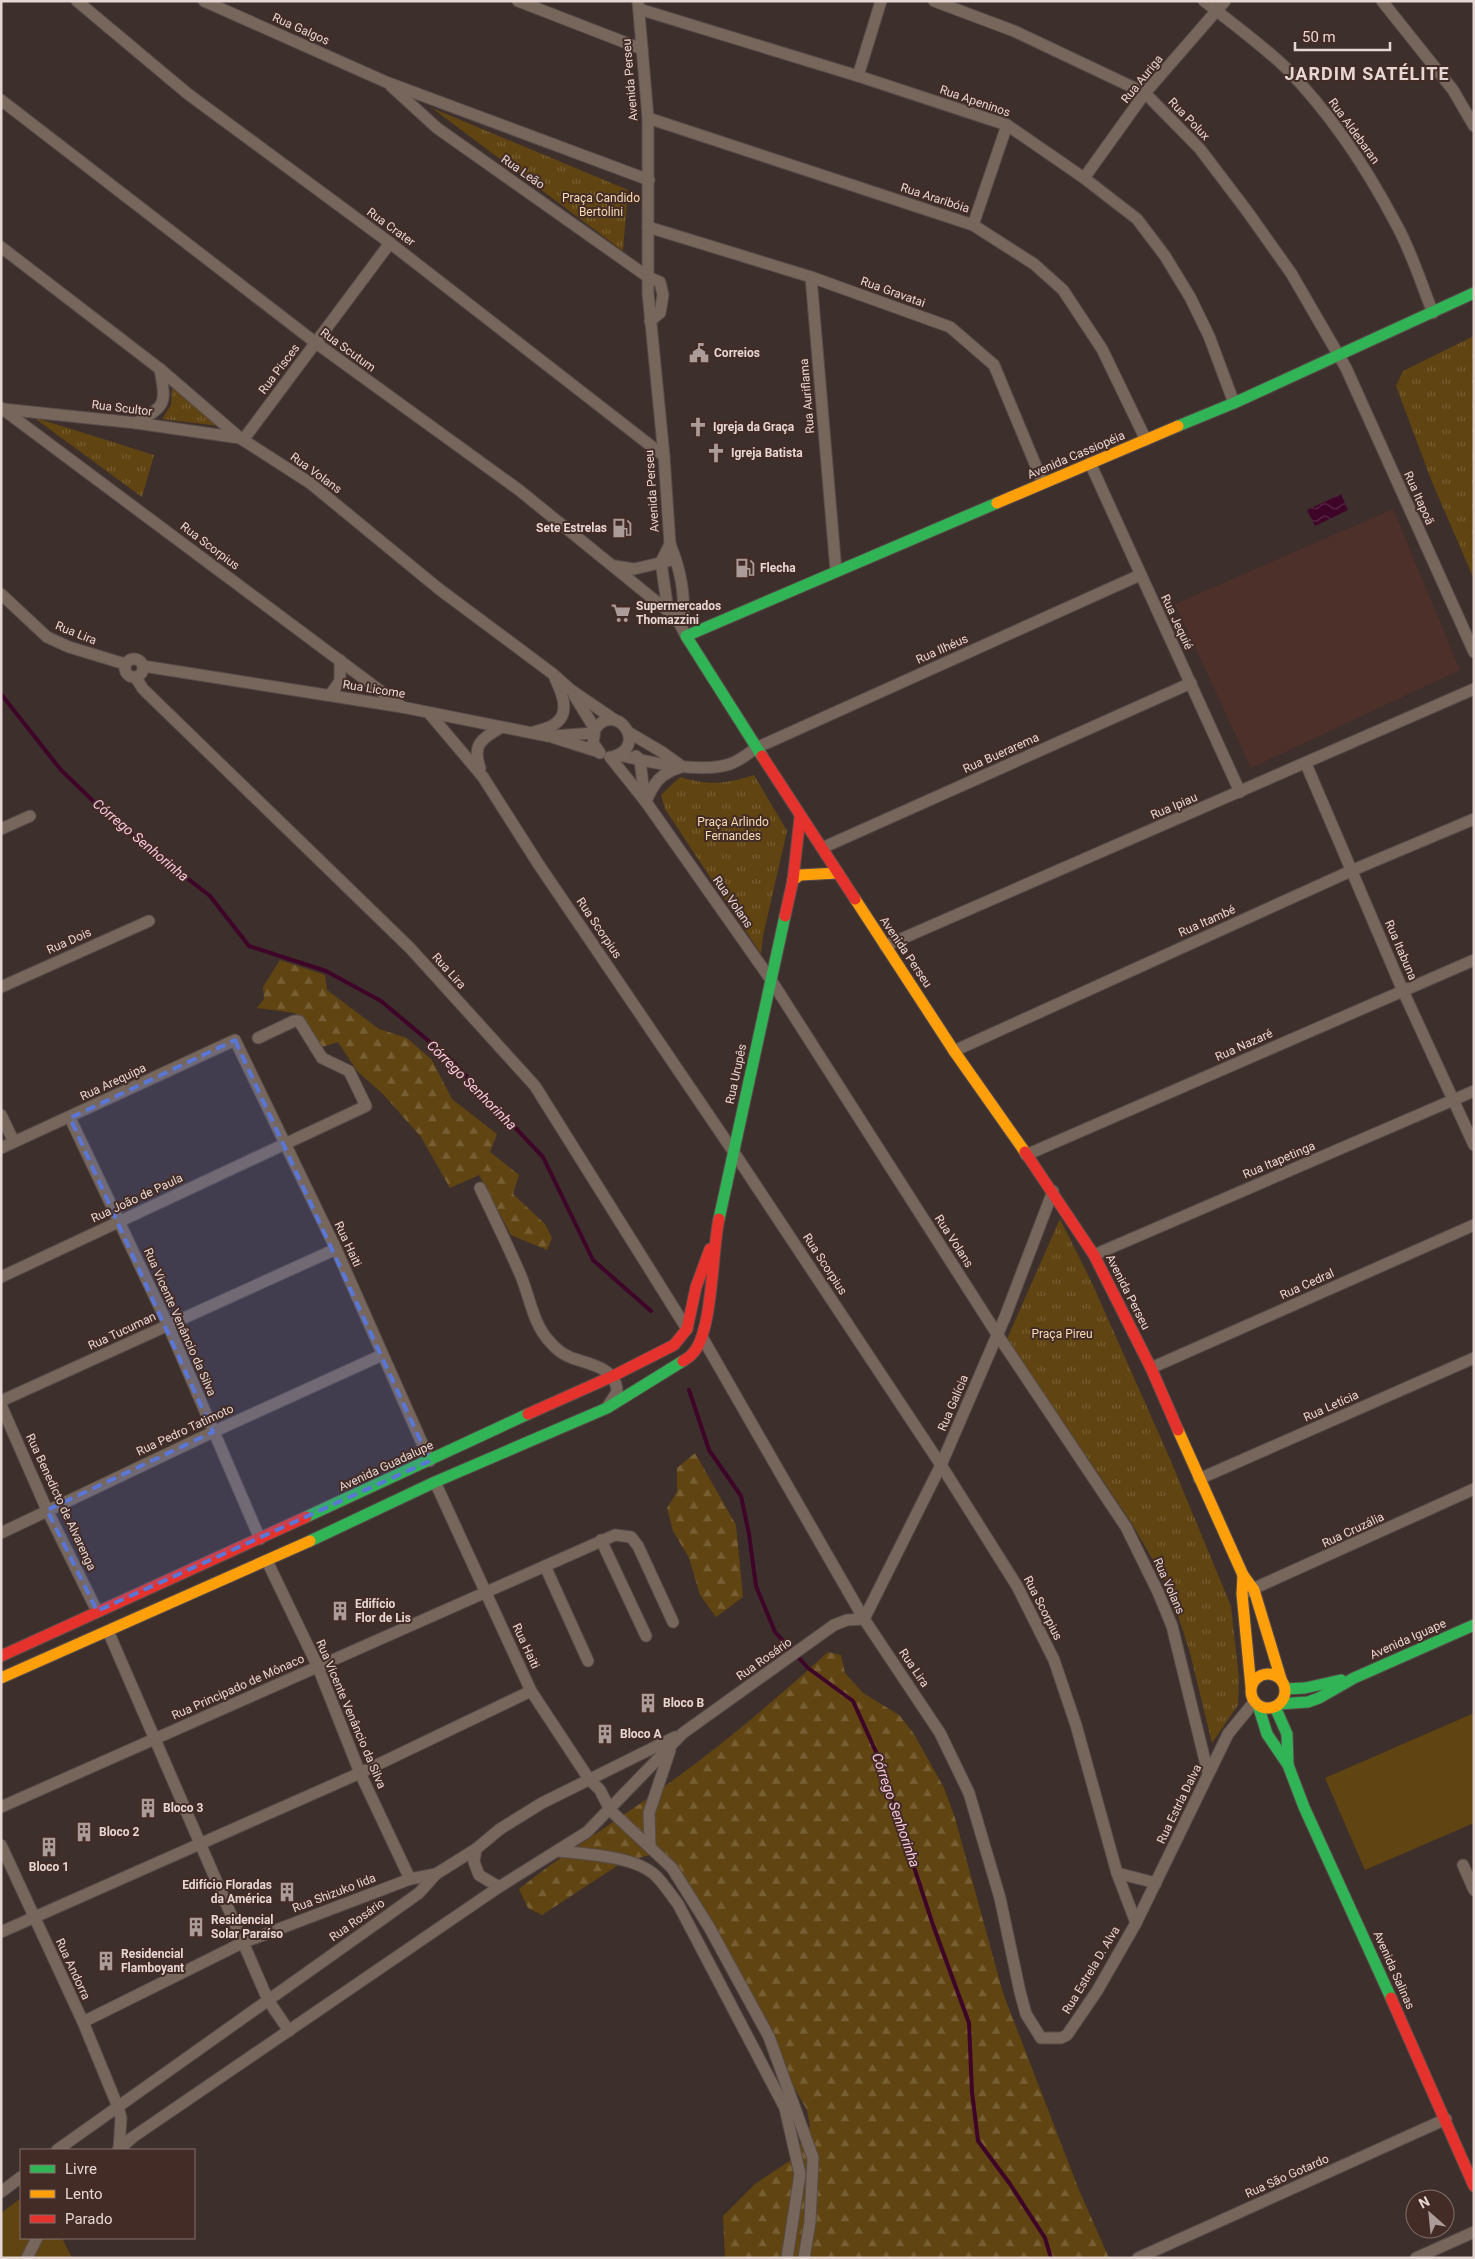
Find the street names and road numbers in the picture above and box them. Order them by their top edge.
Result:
street label: Rua Galgos [270,10,332,48]
street label: Avenida Perseu [619,38,641,122]
street label: Rua Auriga [1118,52,1166,106]
street label: Rua Apeninos [938,82,1012,120]
street label: Rua Polux [1165,95,1213,143]
street label: Rua Aldebaran [1326,95,1382,167]
street label: Rua Leão [499,152,548,192]
street label: Rua Araribóia [899,180,971,216]
street label: Rua Crater [364,205,418,249]
street label: Rua Gravatai [859,274,927,310]
street label: Rua Scutum [318,325,378,375]
street label: Rua Pisces [256,341,302,397]
street label: Rua Auriflama [797,358,817,434]
street label: Rua Scultor [91,397,153,419]
street label: Avenida Cassiopéia [1025,428,1127,482]
street label: Avenida Perseu [642,449,662,533]
street label: Rua Volans [288,450,344,496]
street label: Rua Itapoã [1401,469,1437,527]
street label: Rua Scorpius [178,519,242,573]
street label: Rua Jequié [1158,592,1196,652]
street label: Rua Lira [53,618,99,648]
street label: Rua Ilhéus [914,631,970,667]
street label: Rua Licome [342,677,406,701]
street label: Rua Buerarema [961,730,1041,776]
street label: Rua Ipiau [1148,790,1200,822]
street label: Rua Volans [710,873,756,931]
street label: Rua Scorpius [574,895,624,961]
street label: Rua Itambé [1176,902,1238,940]
street label: Avenida Perseu [877,914,935,990]
street label: Rua Itabuna [1382,918,1420,982]
street label: Rua Dois [45,925,93,957]
street label: Rua Lira [429,950,469,992]
street label: Rua Nazaré [1213,1026,1275,1064]
street label: Rua Urupês [723,1043,749,1105]
street label: Rua Arequipa [78,1061,148,1103]
street label: Rua Itapetinga [1241,1138,1317,1182]
street label: Rua João de Paula [89,1171,185,1225]
street label: Rua Volans [932,1212,976,1270]
street label: Rua Haiti [331,1219,365,1269]
street label: Rua Scorpius [800,1231,850,1297]
street label: Rua Vicente Venâncio da Silva [141,1246,219,1398]
street label: Avenida Perseu [1103,1252,1153,1332]
street label: Rua Cedral [1278,1266,1336,1302]
street label: Rua Tucuman [86,1309,158,1353]
street label: Rua Galícia [935,1373,971,1433]
street label: Rua Letícia [1301,1388,1361,1424]
street label: Rua Pedro Tatimoto [134,1401,236,1459]
street label: Rua Benedicto de Alvarenga [23,1431,99,1573]
street label: Avenida Guadalupe [337,1438,435,1494]
street label: Rua Cruzália [1320,1510,1386,1550]
street label: Rua Volans [1150,1556,1188,1616]
street label: Rua Scorpius [1021,1574,1065,1642]
street label: Avenida Iguape [1368,1616,1448,1662]
street label: Rua Haiti [509,1621,543,1671]
street label: Rua Rosário [734,1635,794,1683]
street label: Rua Vicente Venâncio da Silva [313,1637,389,1791]
street label: Rua Lira [896,1646,932,1690]
street label: Rua Principado de Mônaco [170,1651,307,1723]
street label: Rua Estrla Dalva [1154,1762,1204,1846]
street label: Rua Shizuko Iida [290,1871,378,1915]
street label: Rua Rosário [327,1896,387,1944]
street label: Rua Estrela D. Alva [1059,1924,1123,2016]
street label: Avenida Salinas [1370,1929,1418,2011]
street label: Rua Andorra [53,1936,93,2002]
street label: Rua São Gotardo [1243,2151,1331,2201]

